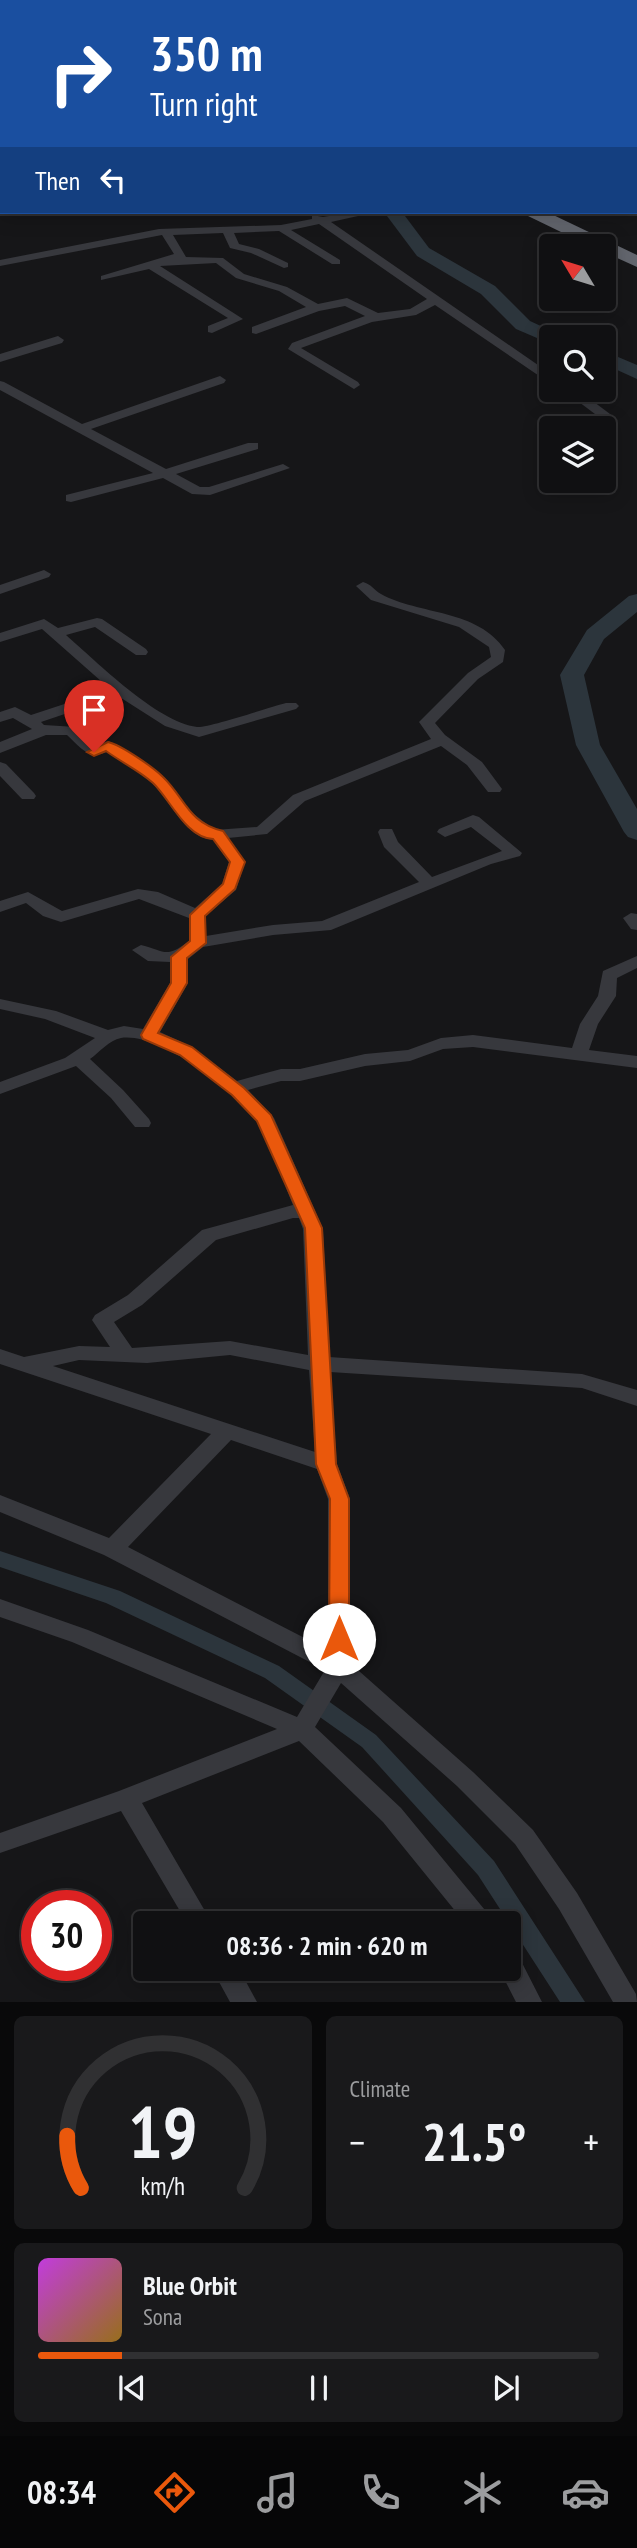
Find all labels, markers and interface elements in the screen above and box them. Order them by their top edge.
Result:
text: 350 m [150,21,263,85]
icon: right [35,28,126,119]
text: Turn right [150,83,258,125]
icon: left [94,161,132,199]
text: Then [35,164,80,197]
north arrow [539,234,616,312]
map controls [539,234,616,493]
button: search [539,325,616,402]
button: layers [539,416,616,493]
pin [64,680,124,752]
icon: arrive [75,691,113,729]
position arrow [302,1602,376,1676]
speed limit sign: 30 [21,1890,112,1981]
text: 08:36 · 2 min · 620 m [227,1929,427,1962]
text: Climate [350,2074,410,2103]
text: 19 [128,2085,198,2179]
text: 21.5° [422,2108,527,2175]
text: − [350,2117,365,2166]
text: + [583,2117,599,2166]
text: km/h [141,2170,185,2202]
text: Blue Orbit [143,2269,237,2302]
text: Sona [143,2302,182,2331]
icon: previous [113,2369,151,2407]
icon: pause [300,2369,338,2407]
icon: next [487,2369,525,2407]
icon: directions [150,2468,199,2517]
icon: music [253,2468,302,2517]
icon: phone [356,2468,405,2517]
icon: climate [458,2468,507,2517]
icon: car [561,2468,610,2517]
text: 08:34 [27,2471,96,2513]

